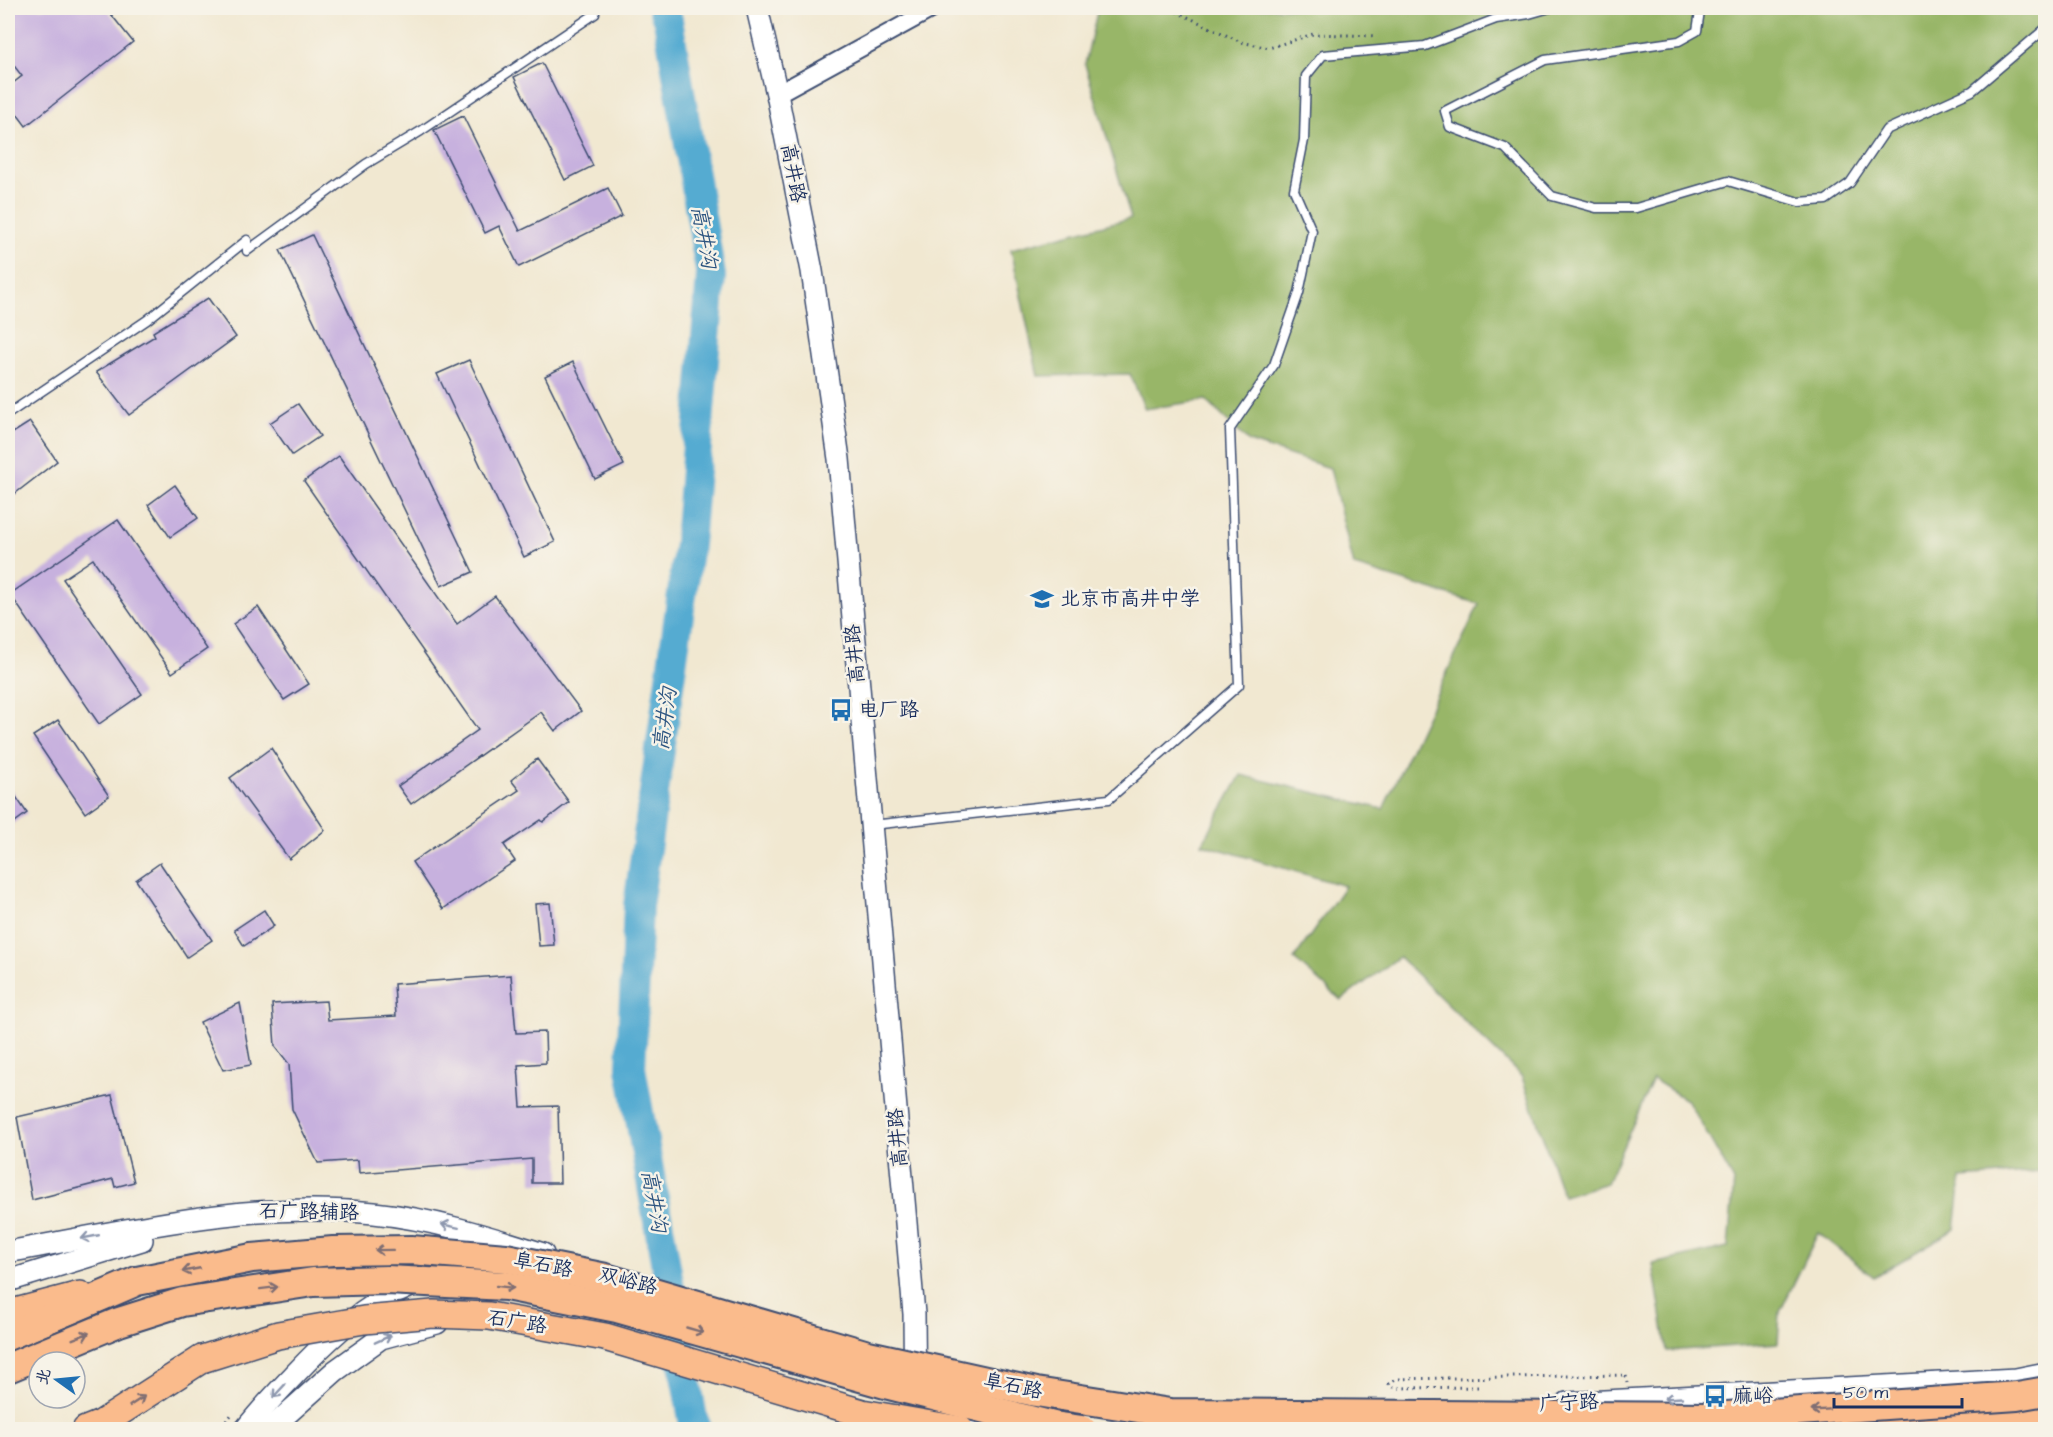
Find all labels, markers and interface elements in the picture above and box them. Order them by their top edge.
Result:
street label: 高井路 [774,141,813,206]
water label: 高井沟 [684,203,724,273]
place label: 北京市高井中学 [1060,585,1200,613]
school or university icon: 北京市高井中学 [1029,586,1055,612]
street label: 高井路 [838,622,872,685]
water label: 高井沟 [646,684,684,752]
place label: 电厂路 [859,696,920,724]
bus stop icon: 电厂路 [828,697,854,723]
street label: 高井路 [881,1106,915,1169]
water label: 高井沟 [634,1167,674,1237]
street label: 石广路辅路 [259,1197,360,1227]
one-way arrow [441,1220,460,1231]
one-way arrow [81,1232,101,1243]
one-way arrow [375,1244,395,1256]
street label: 阜石路 [511,1246,576,1285]
street label: 双峪路 [596,1260,661,1302]
one-way arrow [182,1265,201,1276]
one-way arrow [258,1282,278,1293]
one-way arrow [495,1282,514,1293]
street label: 石广路 [485,1303,550,1341]
one-way arrow [685,1325,704,1336]
one-way arrow [71,1330,89,1341]
one-way arrow [374,1333,392,1344]
north arrow [27,1350,87,1410]
text: 北 [31,1366,56,1387]
street label: 阜石路 [981,1366,1046,1406]
scale bar [1834,1371,1962,1409]
text: 50 m [1843,1380,1888,1405]
place label: 麻峪 [1733,1382,1773,1410]
one-way arrow [272,1383,286,1398]
bus stop icon: 麻峪 [1702,1383,1728,1409]
street label: 广宁路 [1538,1387,1601,1419]
one-way arrow [1664,1392,1684,1403]
one-way arrow [128,1394,145,1406]
one-way arrow [1810,1404,1830,1415]

